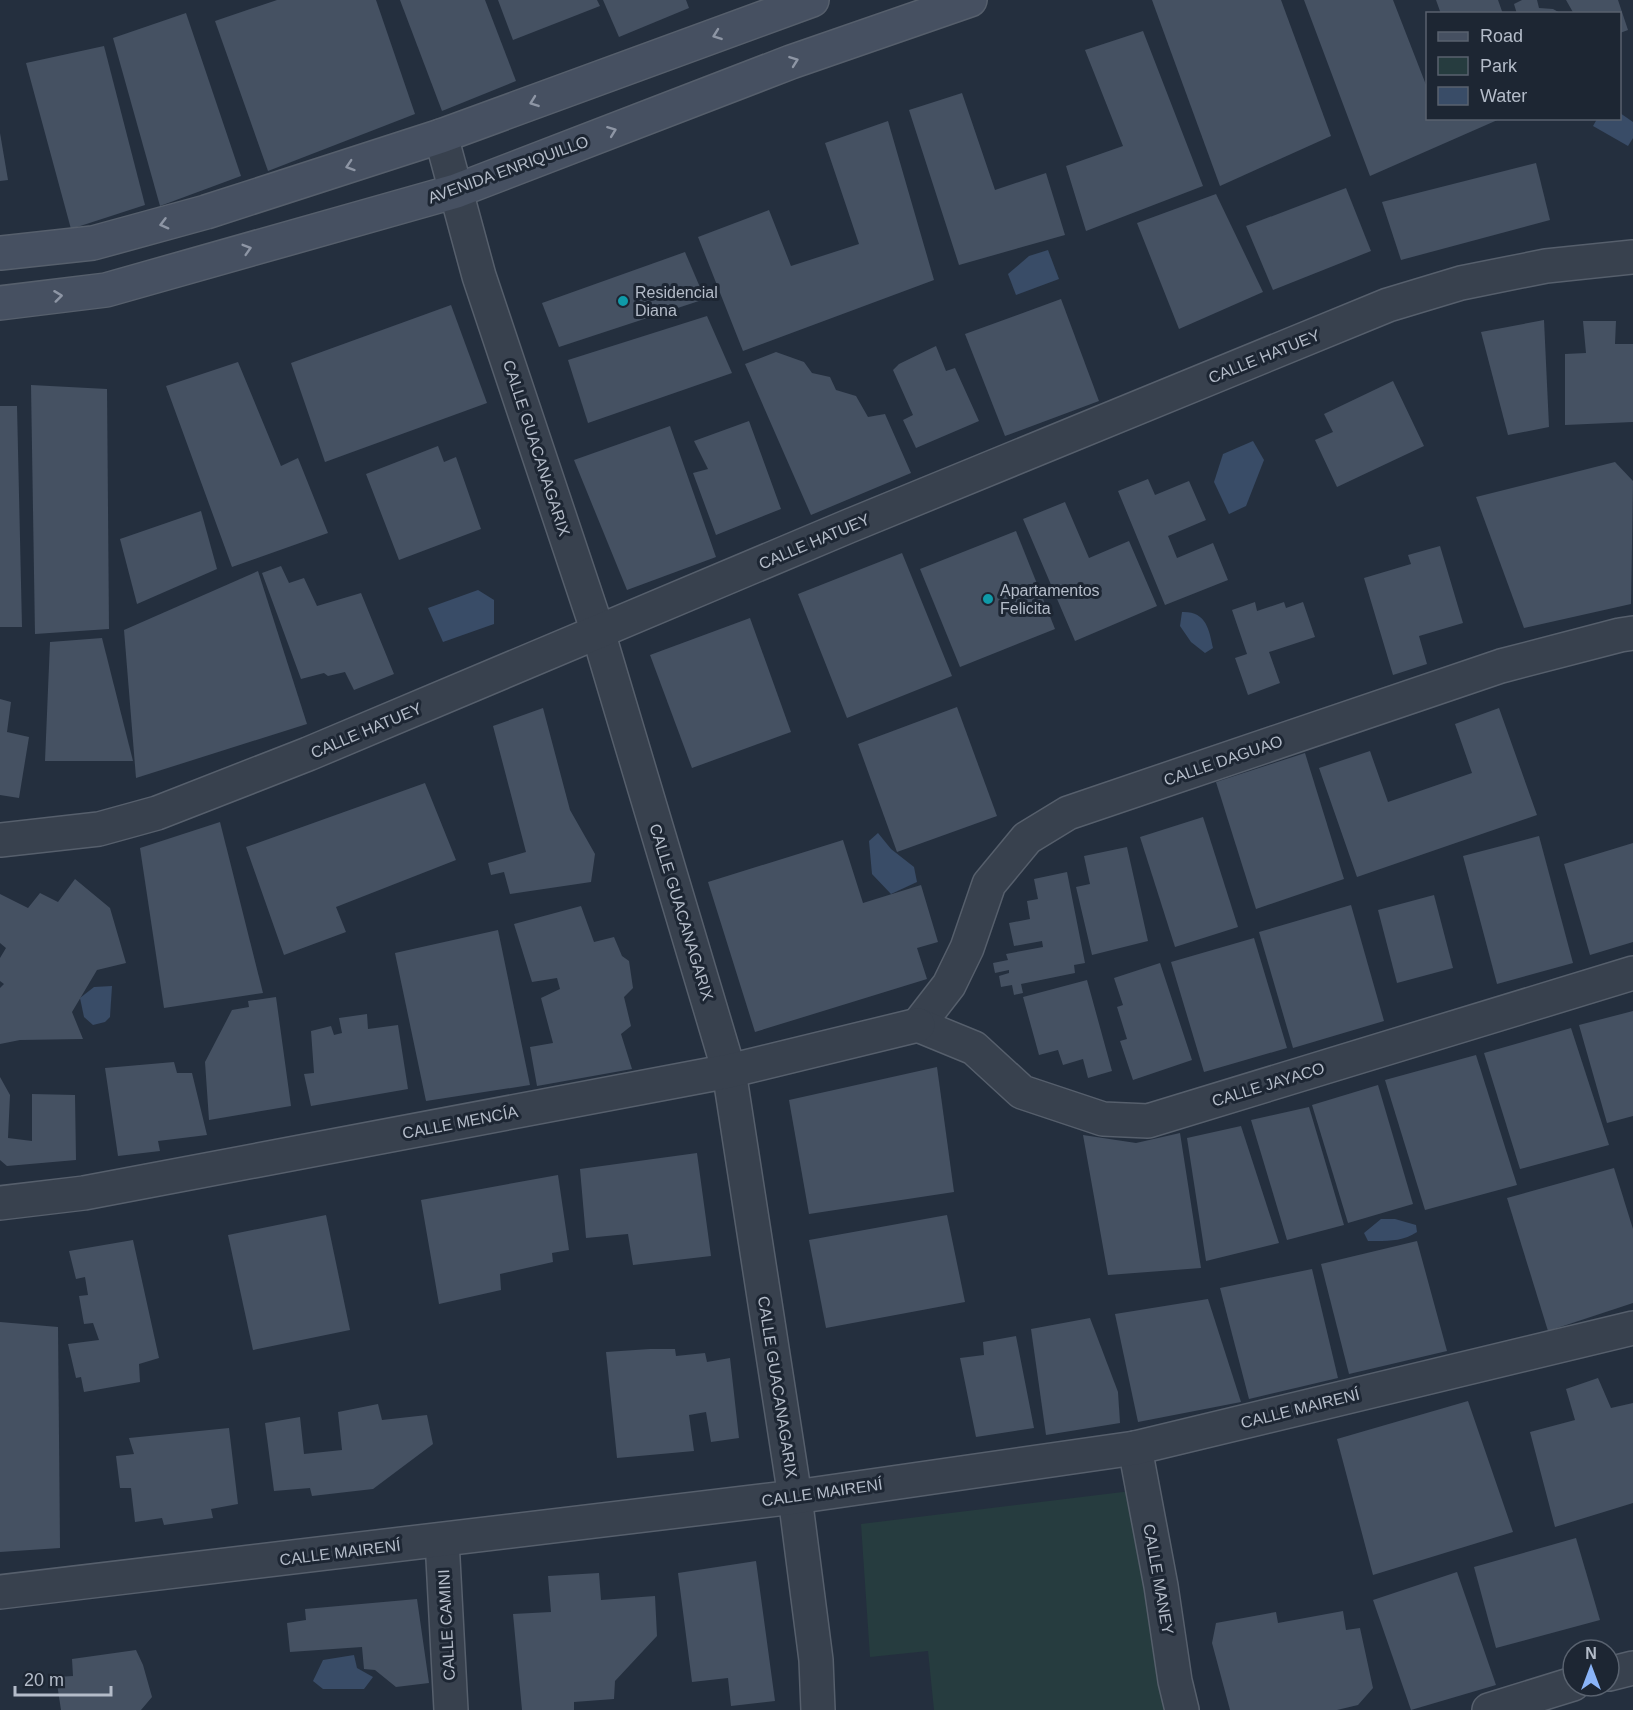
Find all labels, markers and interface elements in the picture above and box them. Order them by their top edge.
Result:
legend [1426,12,1621,120]
text: Road [1480,26,1523,46]
one-way arrow [712,27,723,40]
one-way arrow [788,55,799,68]
text: Park [1480,56,1518,76]
text: Water [1480,86,1527,106]
one-way arrow [529,95,540,108]
one-way arrow [606,126,617,138]
street label: AVENIDA ENRIQUILLO [426,132,591,206]
one-way arrow [345,159,356,171]
one-way arrow [159,217,170,229]
one-way arrow [241,244,252,256]
place label: Residencial Diana [635,284,718,319]
one-way arrow [54,290,63,303]
marker: Residencial Diana [616,294,630,308]
street label: CALLE HATUEY [1206,326,1323,387]
street label: CALLE GUACANAGARIX [500,358,573,539]
street label: CALLE HATUEY [756,510,873,573]
place label: Apartamentos Felicita [1000,582,1100,617]
marker: Apartamentos Felicita [981,592,995,606]
street label: CALLE HATUEY [308,699,425,762]
street label: CALLE DAGUAO [1162,732,1285,789]
street label: CALLE GUACANAGARIX [646,822,717,1003]
street label: CALLE JAYACO [1210,1059,1326,1110]
street label: CALLE MENCÍA [401,1102,520,1142]
street label: CALLE GUACANAGARIX [755,1295,800,1480]
street label: CALLE MAIRENÍ [1239,1384,1362,1431]
street label: CALLE MAIRENÍ [760,1475,884,1509]
street label: CALLE MANEY [1140,1522,1177,1636]
street label: CALLE MAIRENÍ [278,1536,402,1568]
street label: CALLE CAMINI [435,1569,458,1681]
north arrow [1561,1638,1621,1698]
text: N [1585,1645,1597,1662]
scale bar [15,1659,111,1697]
text: 20 m [24,1670,64,1690]

